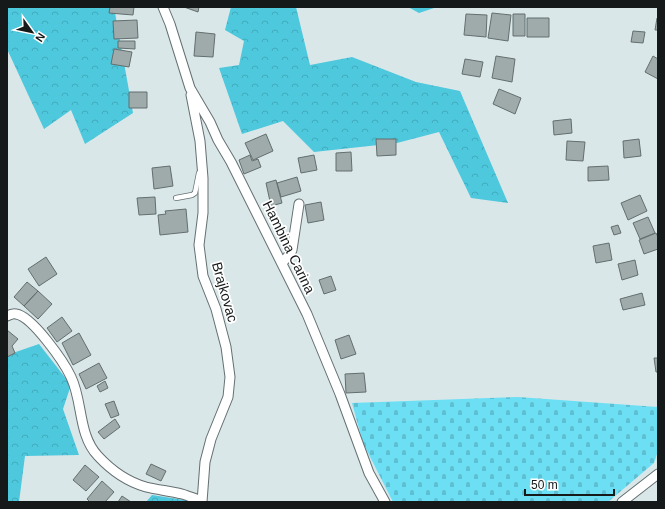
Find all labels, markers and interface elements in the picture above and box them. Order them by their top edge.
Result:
north arrow [12,12,52,52]
text: N [33,31,48,44]
street label: Hambina Carina [260,198,318,296]
street label: Brajkovac [209,260,241,324]
scale bar [525,471,614,497]
text: 50 m [531,478,558,492]

